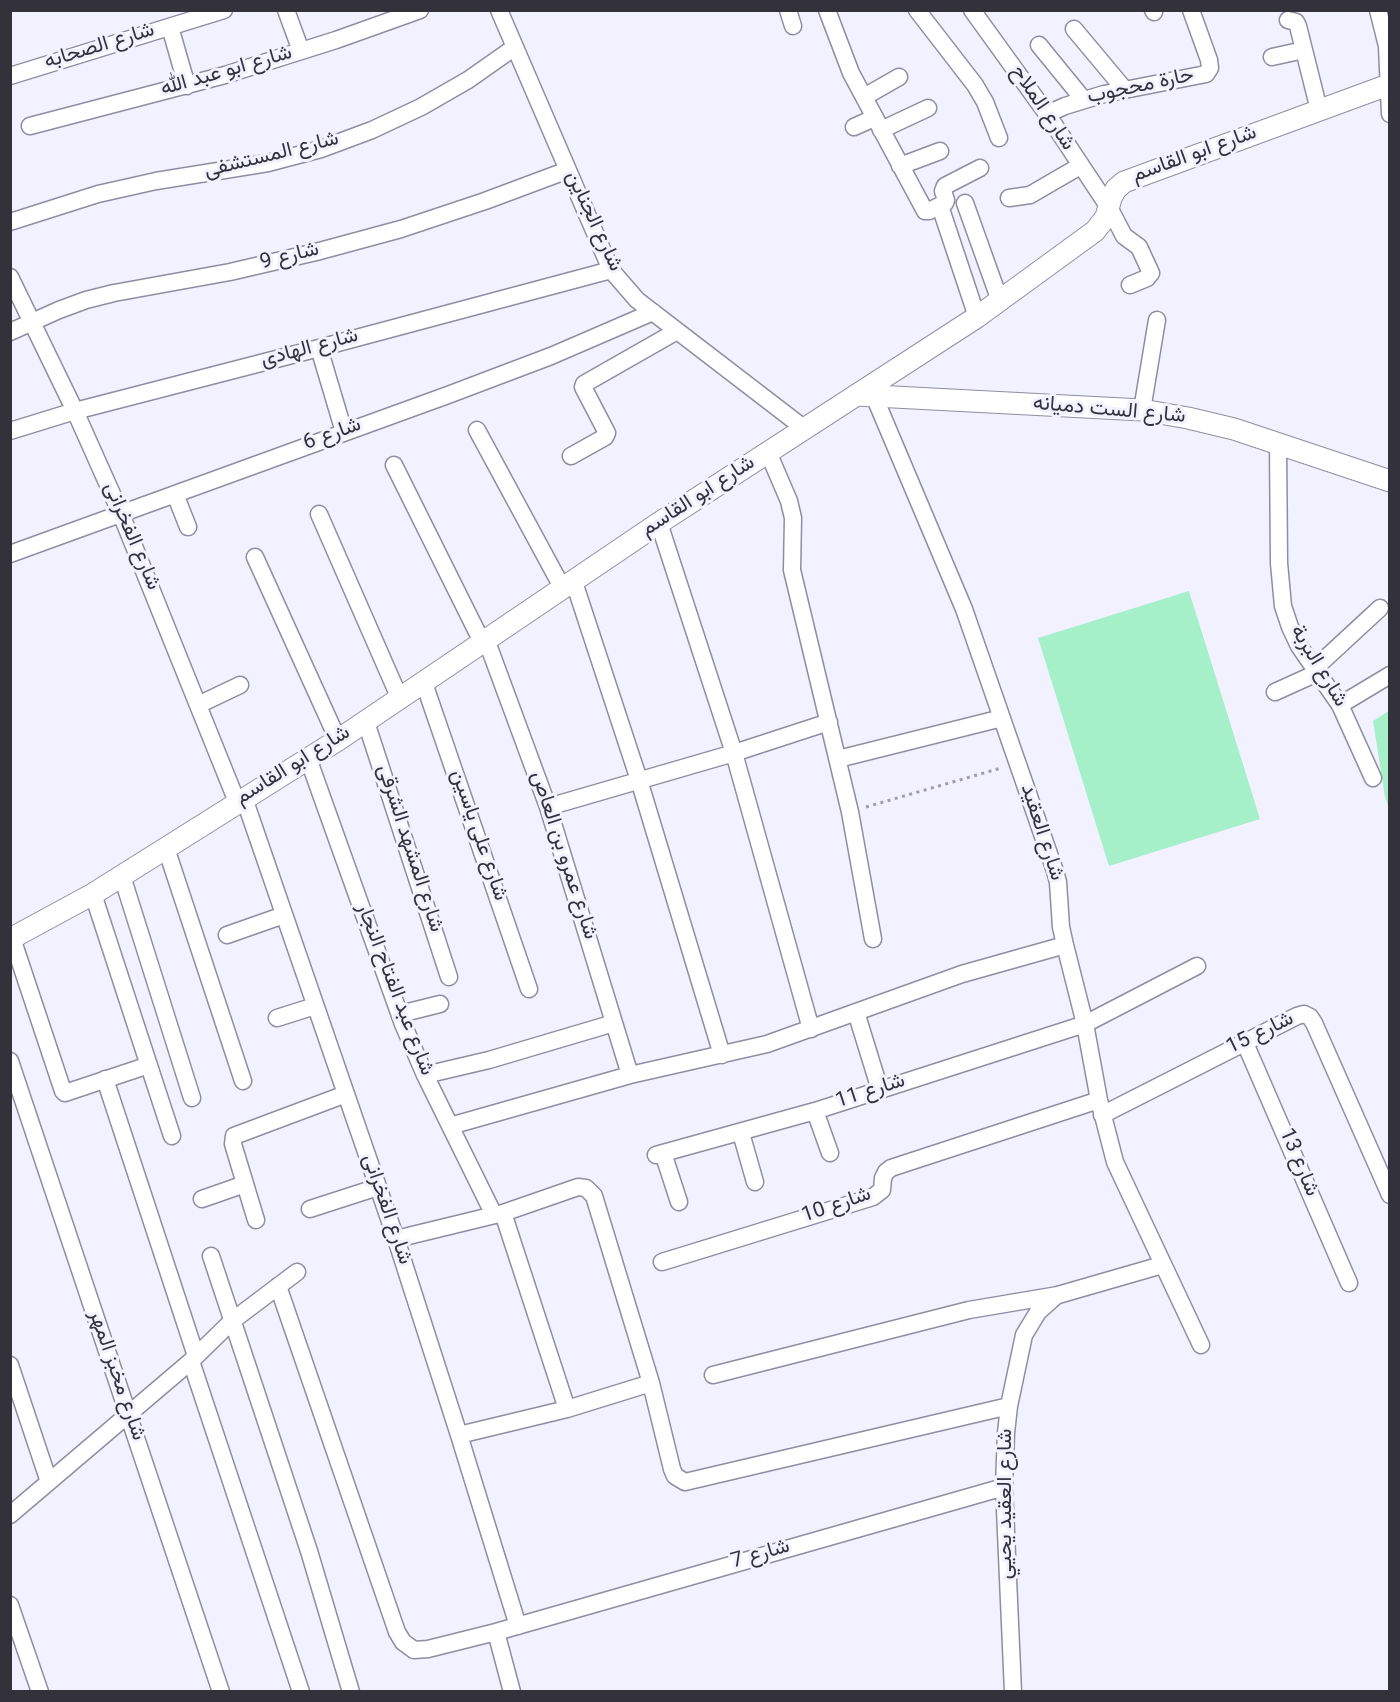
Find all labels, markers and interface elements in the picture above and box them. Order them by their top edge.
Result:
street label: شارع الصحابه [42,19,158,77]
street label: شارع ابو عبد الله [158,42,296,104]
street label: شارع الملاح [1003,62,1079,156]
street label: حارة محجوب [1086,64,1196,112]
street label: شارع ابو القاسم [1129,122,1261,190]
street label: شارع المستشفى [202,128,342,186]
street label: شارع الجناين [558,168,626,276]
street label: شارع 9 [258,239,322,277]
street label: شارع الهادى [259,325,361,375]
street label: شارع الست دميانه [1032,393,1186,431]
street label: شارع 6 [301,414,365,458]
street label: شارع ابو القاسم [637,452,761,544]
street label: شارع الفخرانى [96,479,164,595]
street label: شارع البربة [1283,622,1351,712]
street label: شارع ابو القاسم [232,722,356,812]
street label: شارع المشهد الشرقى [369,762,447,936]
street label: شارع على ياسين [443,767,511,905]
street label: شارع عمرو بن العاص [523,769,601,943]
street label: شارع العقيد [1013,782,1067,884]
street label: شارع عبد الفتاح النجار [349,900,437,1080]
street label: شارع 15 [1223,1008,1299,1062]
street label: شارع 11 [833,1070,909,1116]
street label: شارع 13 [1271,1125,1323,1201]
street label: شارع الفخرانى [354,1152,416,1268]
street label: شارع 10 [799,1183,875,1231]
street label: شارع مخبز المهر [81,1308,149,1444]
street label: شارع العقيد يحيي [995,1429,1021,1579]
street label: شارع 7 [729,1536,793,1576]

